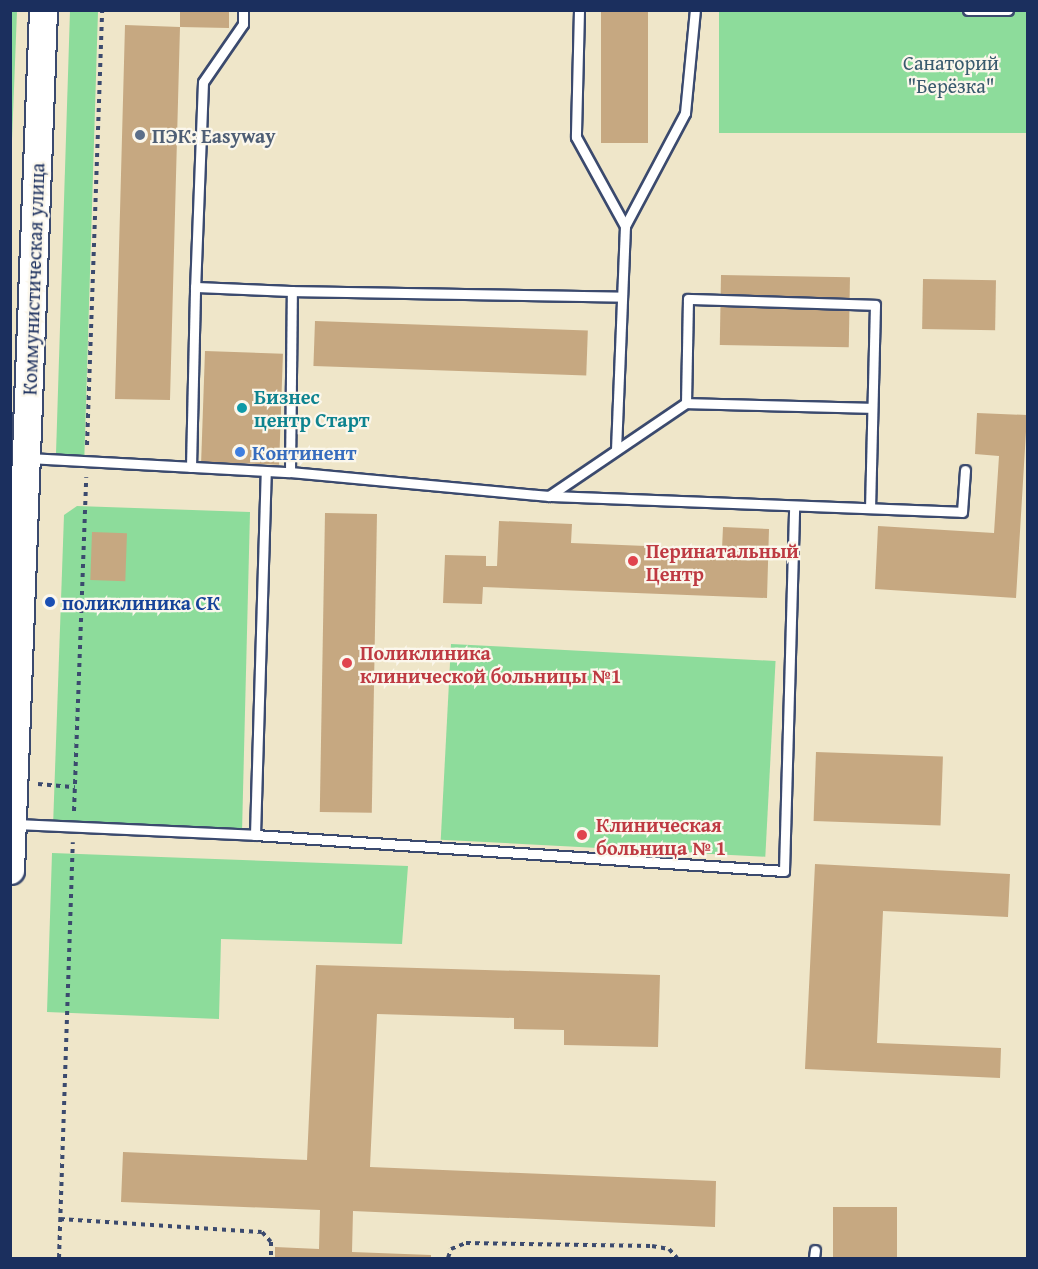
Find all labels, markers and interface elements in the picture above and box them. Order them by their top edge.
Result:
park label: Санаторий "Берёзка" [903,50,999,97]
place label: ПЭК: Easyway [152,123,276,147]
marker: ПЭК: Easyway [133,128,147,142]
street label: Коммунистическая улица [17,162,49,396]
place label: Бизнес центр Старт [254,384,370,431]
marker: Бизнес центр Старт [235,401,249,415]
place label: Континент [252,440,357,464]
marker: Континент [233,445,247,459]
place label: Перинатальный Центр [646,538,799,585]
marker: Перинатальный Центр [624,552,642,570]
place label: поликлиника СК [62,590,220,614]
marker: поликлиника СК [43,595,57,609]
place label: Поликлиника клинической больницы №1 [360,640,621,687]
marker: Поликлиника клинической больницы №1 [338,654,356,672]
place label: Клиническая больница № 1 [596,812,726,859]
marker: Клиническая больница № 1 [573,826,591,844]

